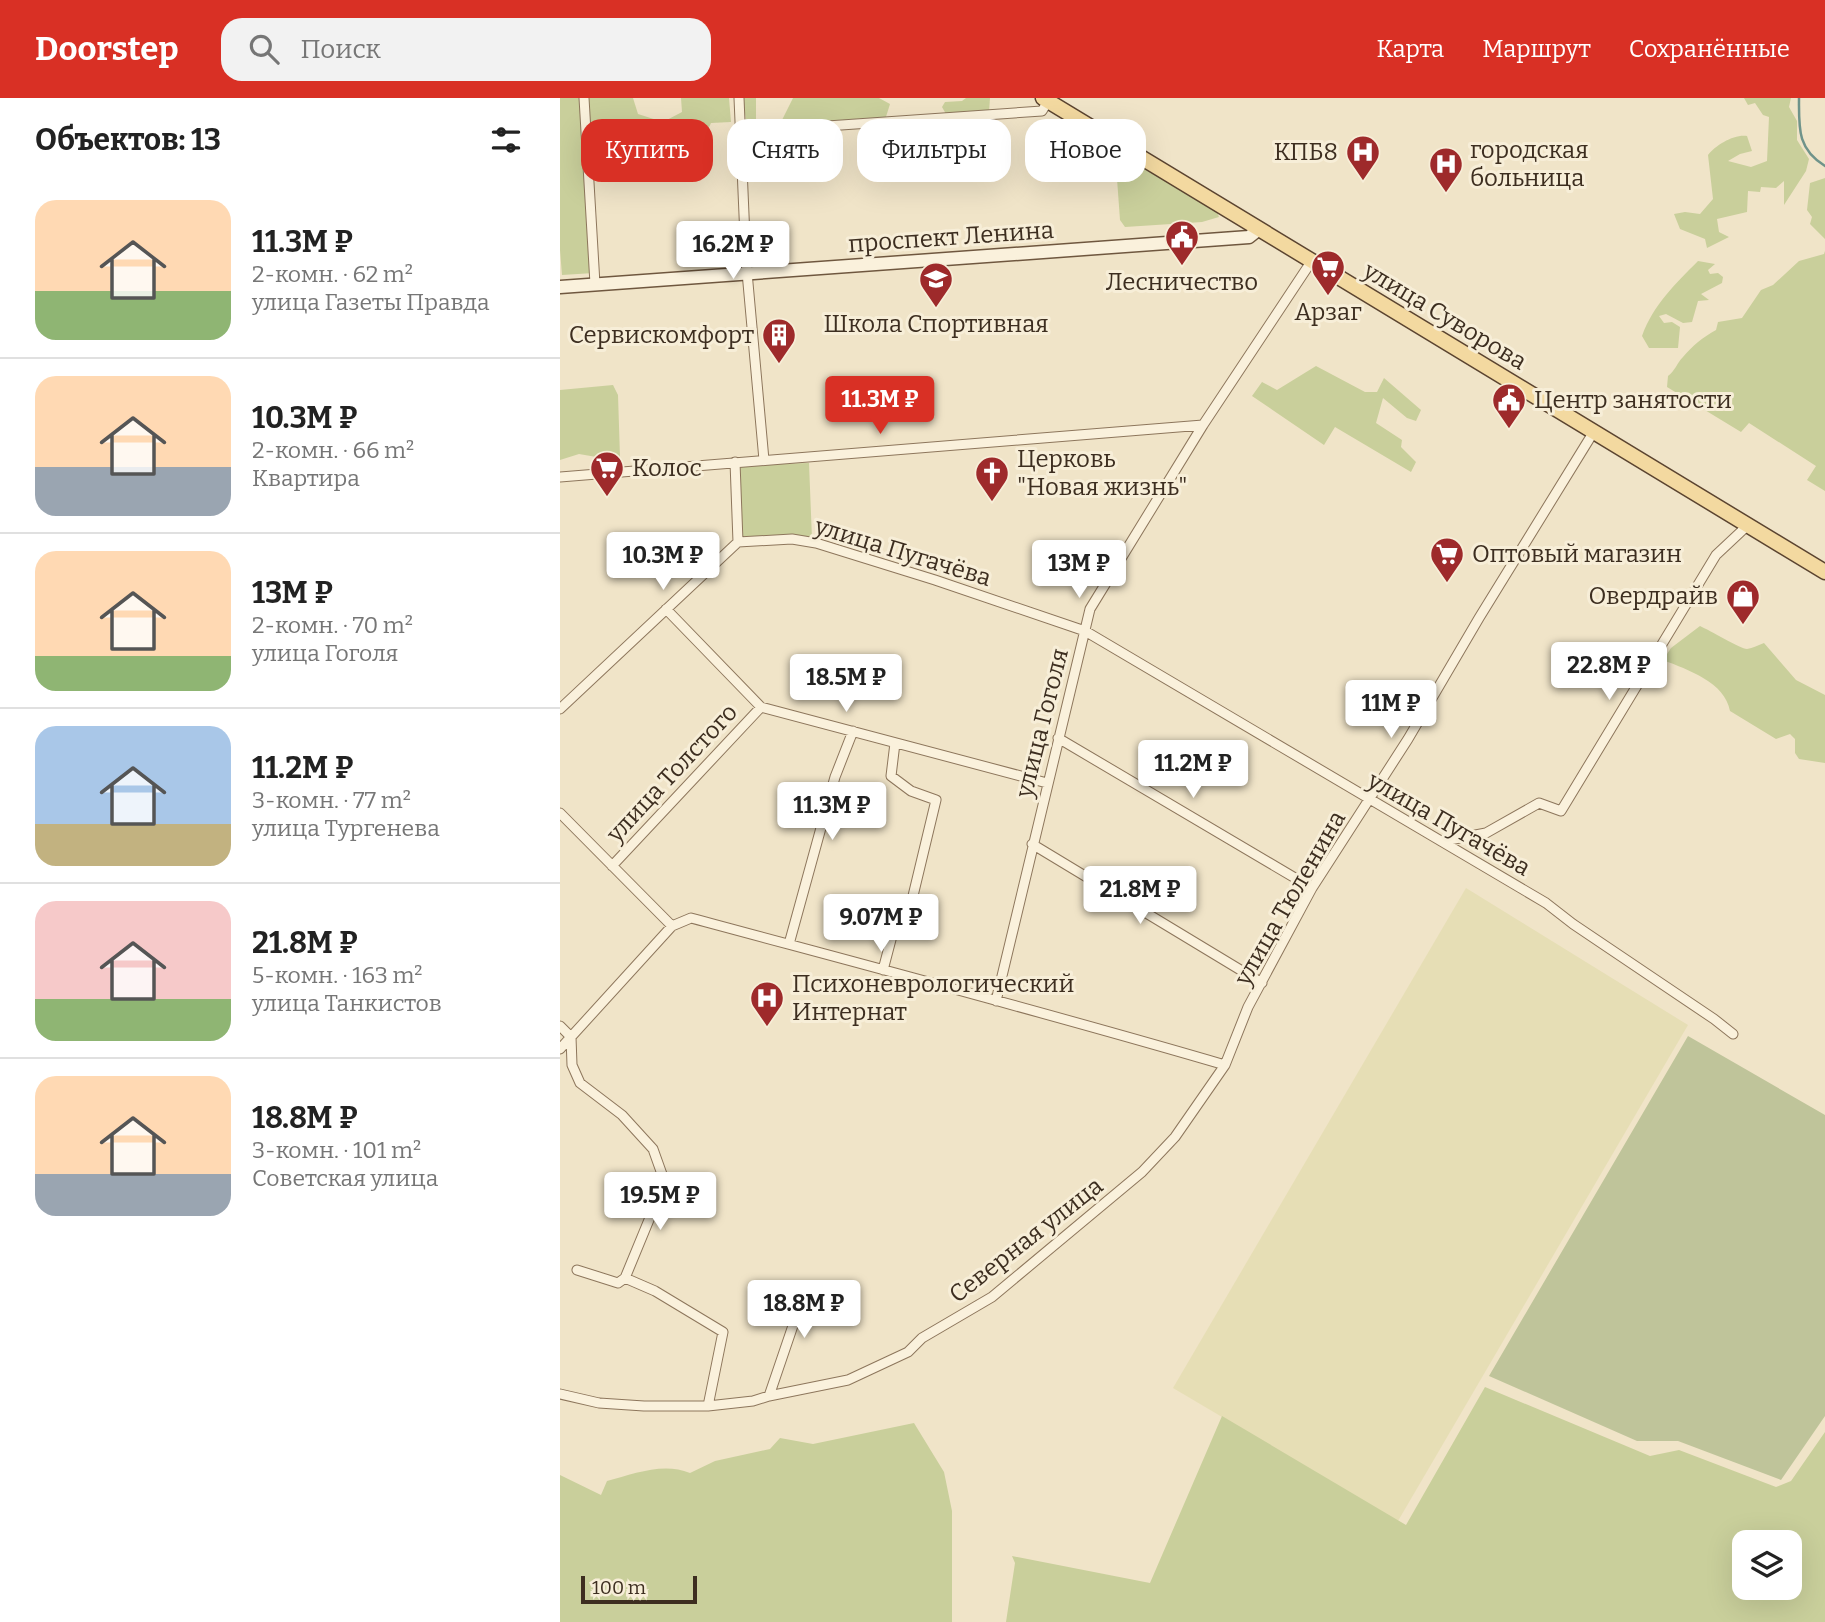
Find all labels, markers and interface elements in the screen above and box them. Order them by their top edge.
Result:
search box [221,18,711,81]
text: Doorstep [35,29,179,69]
icon: search [245,30,283,68]
text: Поиск [301,34,381,65]
text: Карта [1376,35,1444,63]
text: Маршрут [1482,35,1591,63]
text: Сохранённые [1629,35,1790,63]
chip: Купить [581,119,713,182]
chip: Снять [727,119,843,182]
chip: Фильтры [857,119,1011,182]
chip: Новое [1025,119,1146,182]
icon: filters [487,121,525,159]
text: Объектов: 13 [35,122,221,158]
hospital icon: КПБ8 [1344,133,1382,182]
place label: городская больница [1470,136,1588,192]
place label: КПБ8 [1274,138,1338,166]
hospital icon: городская больница [1427,145,1465,194]
street label: проспект Ленина [847,216,1055,258]
public building icon: Лесничество [1163,218,1201,267]
pin: 16.2M ₽ [668,222,798,281]
text: 11.3M ₽ [252,224,353,260]
icon: home [91,228,175,312]
text: 16.2M ₽ [692,230,774,258]
supermarket icon: Арзаг [1309,248,1347,297]
street label: улица Суворова [1358,256,1532,376]
text: 2-комн. · 62 m² [252,260,413,288]
school or university icon: Школа Спортивная [917,260,955,309]
place label: Лесничество [1106,268,1258,296]
text: улица Газеты Правда [252,288,490,316]
place label: Арзаг [1294,298,1362,326]
place label: Школа Спортивная [823,310,1049,338]
building icon: Сервискомфорт [760,316,798,365]
place label: Сервискомфорт [569,321,754,349]
pin: 11.3M ₽ [815,376,945,436]
public building icon: Центр занятости [1490,381,1528,430]
text: 11.3M ₽ [841,385,919,413]
place label: Центр занятости [1534,386,1732,414]
text: 10.3M ₽ [252,400,358,436]
icon: home [91,404,175,488]
text: 2-комн. · 66 m² [252,436,414,464]
place label: Церковь "Новая жизнь" [1017,445,1187,501]
supermarket icon: Колос [588,449,626,498]
place label: Колос [632,454,702,482]
church icon: Церковь "Новая жизнь" [973,454,1011,503]
text: Квартира [252,464,360,492]
street label: улица Пугачёва [810,512,995,592]
pin: 10.3M ₽ [598,532,728,592]
supermarket icon: Оптовый магазин [1428,535,1466,584]
pin: 13M ₽ [1030,540,1128,600]
place label: Оптовый магазин [1472,540,1682,568]
text: 10.3M ₽ [623,541,703,569]
text: 13M ₽ [1048,549,1110,577]
text: 13M ₽ [252,575,333,611]
shop icon: Овердрайв [1724,577,1762,626]
icon: home [91,579,175,663]
place label: Овердрайв [1588,582,1718,610]
text: 2-комн. · 70 m² [252,611,413,639]
text: улица Гоголя [252,639,398,667]
pin: 22.8M ₽ [1544,642,1674,702]
street label: улица Гоголя [1010,646,1074,801]
text: 22.8M ₽ [1567,651,1651,679]
pin: 18.5M ₽ [781,654,911,714]
text: 18.5M ₽ [806,663,886,691]
pin: 11M ₽ [1342,680,1440,740]
text: 11M ₽ [1361,689,1421,717]
street label: улица Толстого [600,698,743,849]
pin: 11.2M ₽ [1128,740,1258,800]
text: 11.2M ₽ [1154,749,1232,777]
text: 11.2M ₽ [252,750,353,786]
icon: home [91,754,175,838]
street label: улица Пугачёва [1362,766,1535,882]
pin: 11.3M ₽ [767,782,897,842]
text: 3-комн. · 77 m² [252,786,411,814]
text: 11.3M ₽ [793,791,871,819]
street label: улица Тюленина [1228,806,1351,991]
text: улица Тургенева [252,814,440,842]
pin: 21.8M ₽ [1075,866,1205,926]
text: 21.8M ₽ [1099,875,1181,903]
pin: 9.07M ₽ [816,894,946,954]
text: 9.07M ₽ [839,903,923,931]
text: 21.8M ₽ [252,925,358,961]
icon: home [91,929,175,1013]
text: 5-комн. · 163 m² [252,961,423,989]
place label: Психоневрологический Интернат [792,970,1074,1026]
hospital icon: Психоневрологический Интернат [748,979,786,1028]
text: улица Танкистов [252,989,442,1017]
text: 18.8M ₽ [252,1100,358,1136]
icon: home [91,1104,175,1188]
text: 3-комн. · 101 m² [252,1136,421,1164]
text: Советская улица [252,1164,438,1192]
street label: Северная улица [944,1171,1108,1309]
pin: 19.5M ₽ [595,1172,725,1232]
text: 19.5M ₽ [620,1181,700,1209]
pin: 18.8M ₽ [739,1280,869,1340]
text: 18.8M ₽ [764,1289,844,1317]
map controls [1732,1530,1802,1600]
button: layers [1732,1530,1802,1600]
scale bar [581,1573,696,1605]
text: 100 m [592,1576,646,1599]

